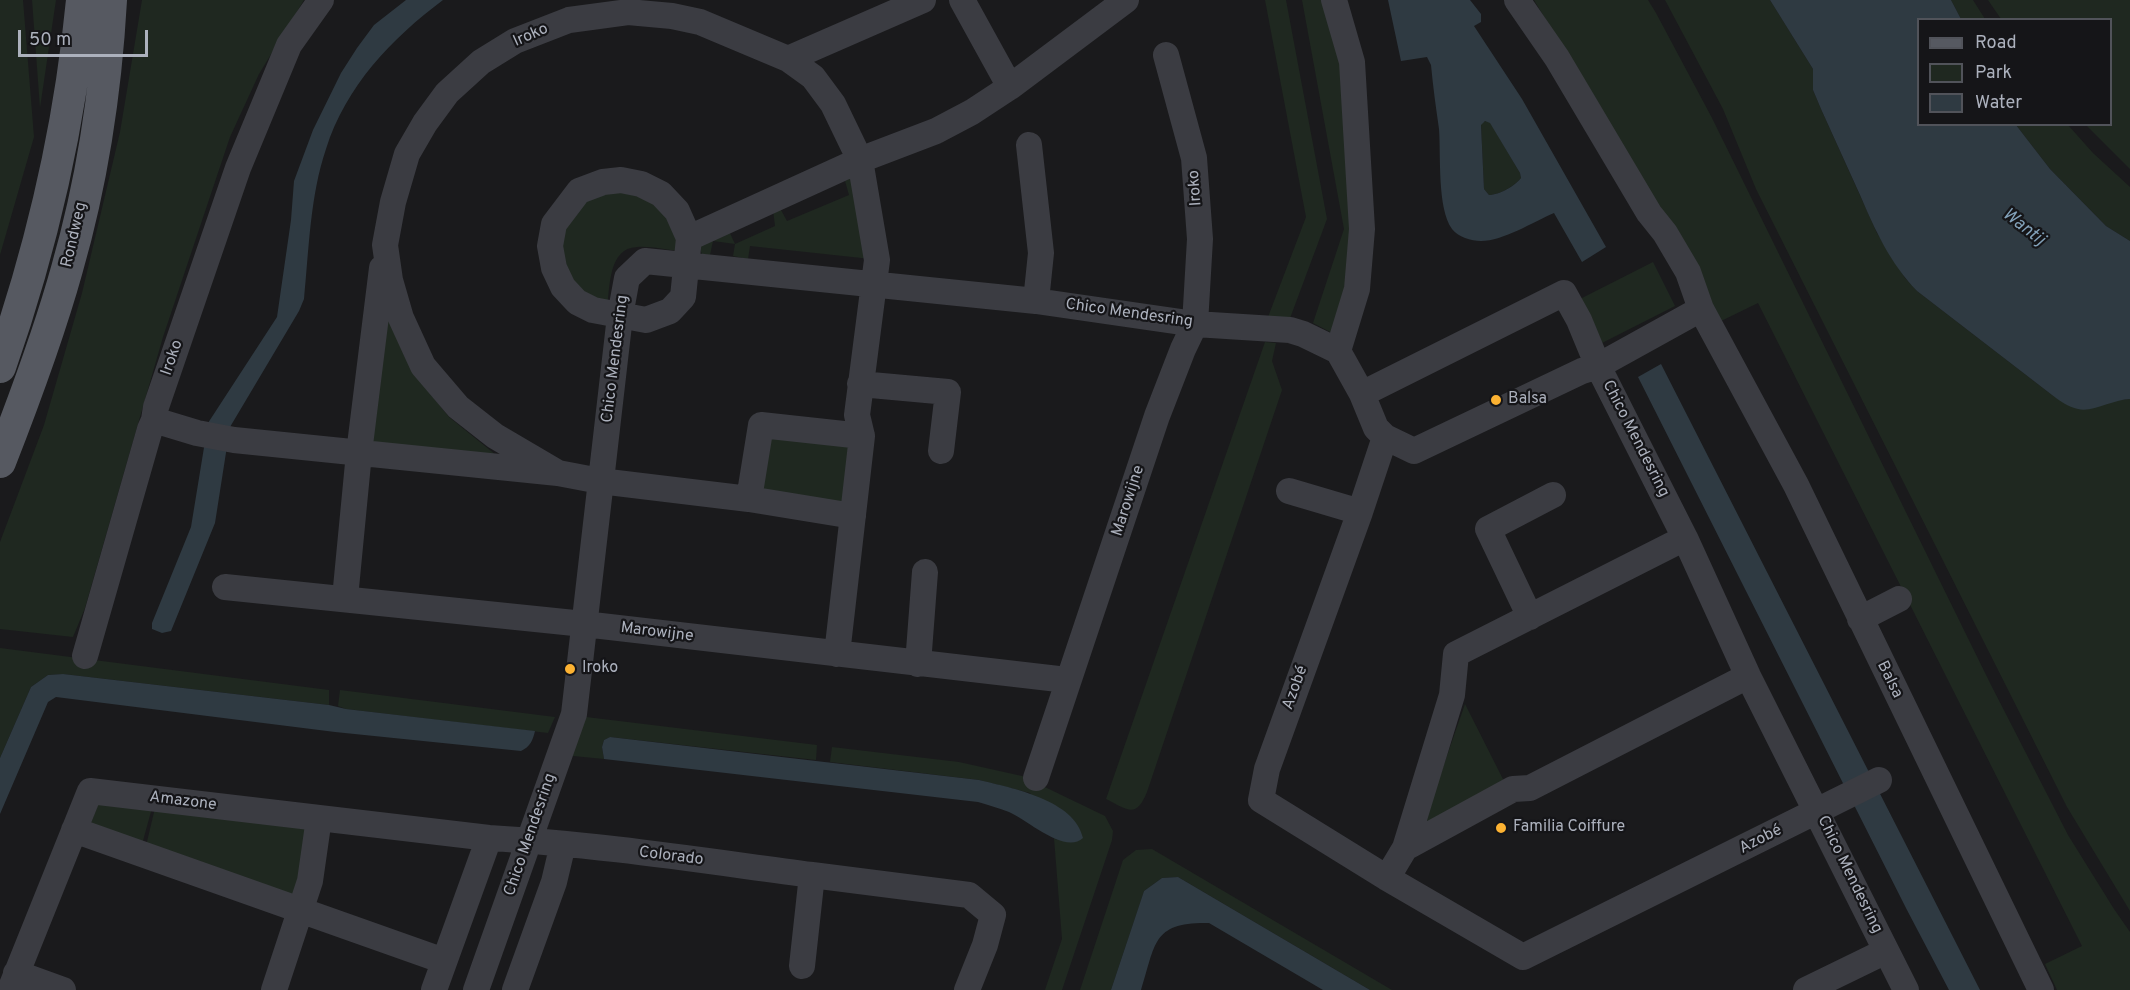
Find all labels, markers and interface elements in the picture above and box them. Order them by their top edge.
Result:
scale bar [21,18,152,56]
legend [1917,18,2112,126]
street label: Iroko [511,20,551,52]
text: 50 m [29,29,71,52]
text: Road [1975,32,2017,55]
text: Park [1975,62,2012,85]
text: Water [1975,92,2022,115]
street label: Iroko [1185,169,1207,207]
street label: Rondweg [58,200,92,270]
water label: Wantij [1997,205,2049,251]
street label: Chico Mendesring [599,294,633,424]
street label: Chico Mendesring [1064,296,1194,332]
street label: Iroko [158,338,188,378]
street label: Chico Mendesring [1597,377,1673,501]
place label: Balsa [1508,390,1547,410]
marker: Balsa [1489,393,1503,407]
street label: Marowijne [1109,463,1149,539]
street label: Marowijne [619,619,695,647]
street label: Balsa [1872,658,1906,702]
place label: Iroko [582,659,618,679]
marker: Iroko [563,662,577,676]
street label: Azobé [1279,663,1313,713]
street label: Chico Mendesring [501,771,561,899]
street label: Amazone [148,788,218,816]
street label: Chico Mendesring [1812,813,1886,937]
place label: Familia Coiffure [1513,818,1625,838]
marker: Familia Coiffure [1494,821,1508,835]
street label: Azobé [1736,821,1786,859]
street label: Colorado [638,844,704,870]

